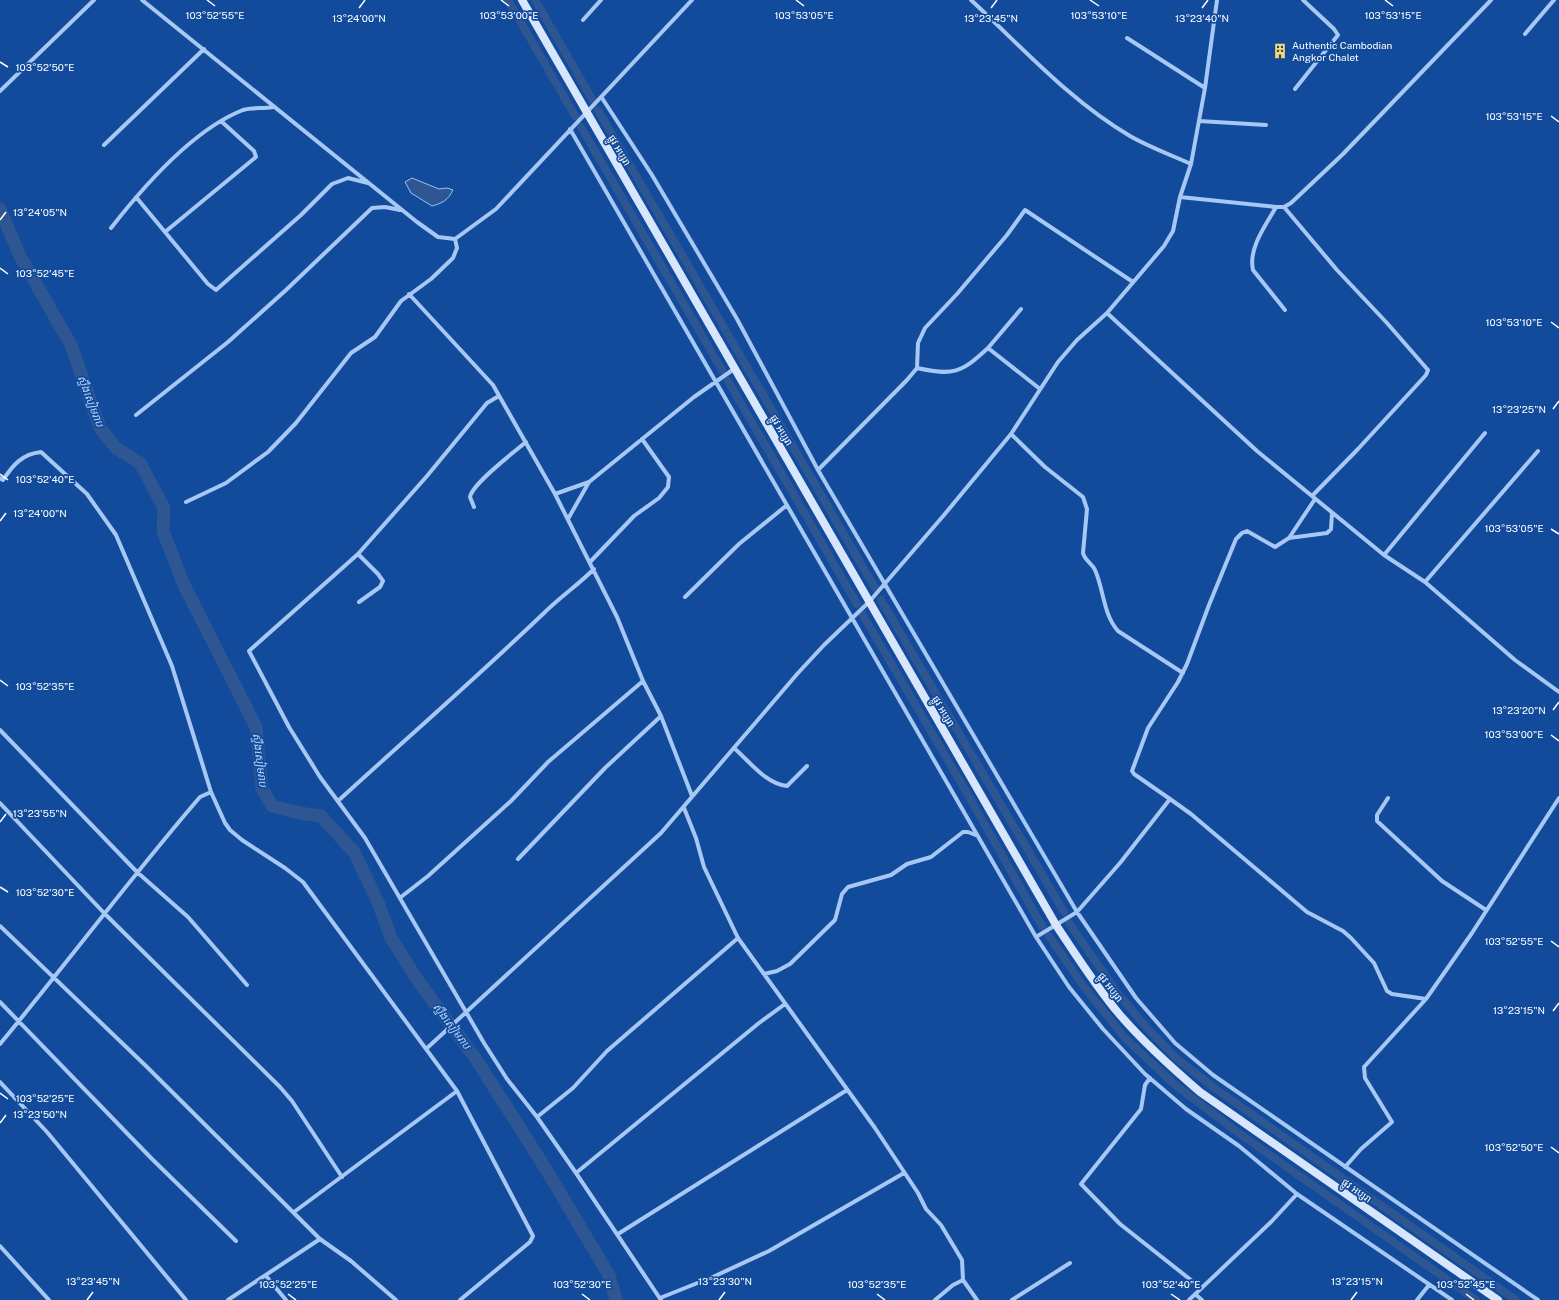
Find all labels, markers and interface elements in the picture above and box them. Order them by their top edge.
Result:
text: 103°52'55"E [185,9,245,21]
text: 103°53'00"E [480,9,538,21]
text: 103°53'05"E [774,9,834,21]
text: 103°53'10"E [1071,9,1127,21]
text: 103°53'15"E [1364,9,1422,21]
text: 13°24'00"N [332,12,386,24]
text: 13°23'45"N [964,12,1018,24]
text: 13°23'40"N [1175,12,1229,24]
place label: Authentic Cambodian Angkor Chalet [1292,39,1393,63]
building icon: Authentic Cambodian Angkor Chalet [1271,42,1289,60]
text: 103°52'50"E [16,61,74,73]
text: 103°53'15"E [1485,110,1543,122]
street label: ផ្លូវ អប្សរា [603,132,634,170]
text: 13°24'05"N [13,206,67,218]
text: 103°52'45"E [16,267,74,279]
text: 103°53'10"E [1486,316,1542,328]
water label: ស្ទឹងសៀមរាប [74,373,108,430]
text: 13°23'25"N [1492,403,1546,415]
street label: ផ្លូវ អប្សរា [765,412,796,450]
text: 103°52'40"E [16,473,74,485]
text: 13°24'00"N [13,507,67,519]
text: 103°53'05"E [1484,522,1544,534]
text: 103°52'35"E [15,680,75,692]
street label: ផ្លូវ អប្សរា [927,693,958,731]
text: 13°23'20"N [1492,704,1546,716]
text: 103°53'00"E [1485,728,1543,740]
water label: ស្ទឹងសៀមរាប [249,732,270,789]
text: 13°23'55"N [13,807,67,819]
text: 103°52'30"E [16,886,74,898]
text: 103°52'55"E [1484,935,1544,947]
street label: ផ្លូវ អប្សរា [1093,970,1126,1007]
water label: ស្ទឹងសៀមរាប [430,1000,475,1053]
text: 13°23'15"N [1493,1004,1545,1016]
text: 103°52'25"E [16,1092,74,1104]
text: 13°23'50"N [13,1108,67,1120]
text: 103°52'50"E [1485,1141,1543,1153]
street label: ផ្លូវ អប្សរា [1337,1175,1374,1208]
text: 13°23'45"N [66,1275,120,1287]
text: 13°23'30"N [698,1275,752,1287]
text: 13°23'15"N [1331,1275,1383,1287]
text: 103°52'25"E [259,1278,317,1290]
text: 103°52'30"E [553,1278,611,1290]
text: 103°52'35"E [847,1278,907,1290]
text: 103°52'40"E [1142,1278,1200,1290]
text: 103°52'45"E [1437,1278,1495,1290]

